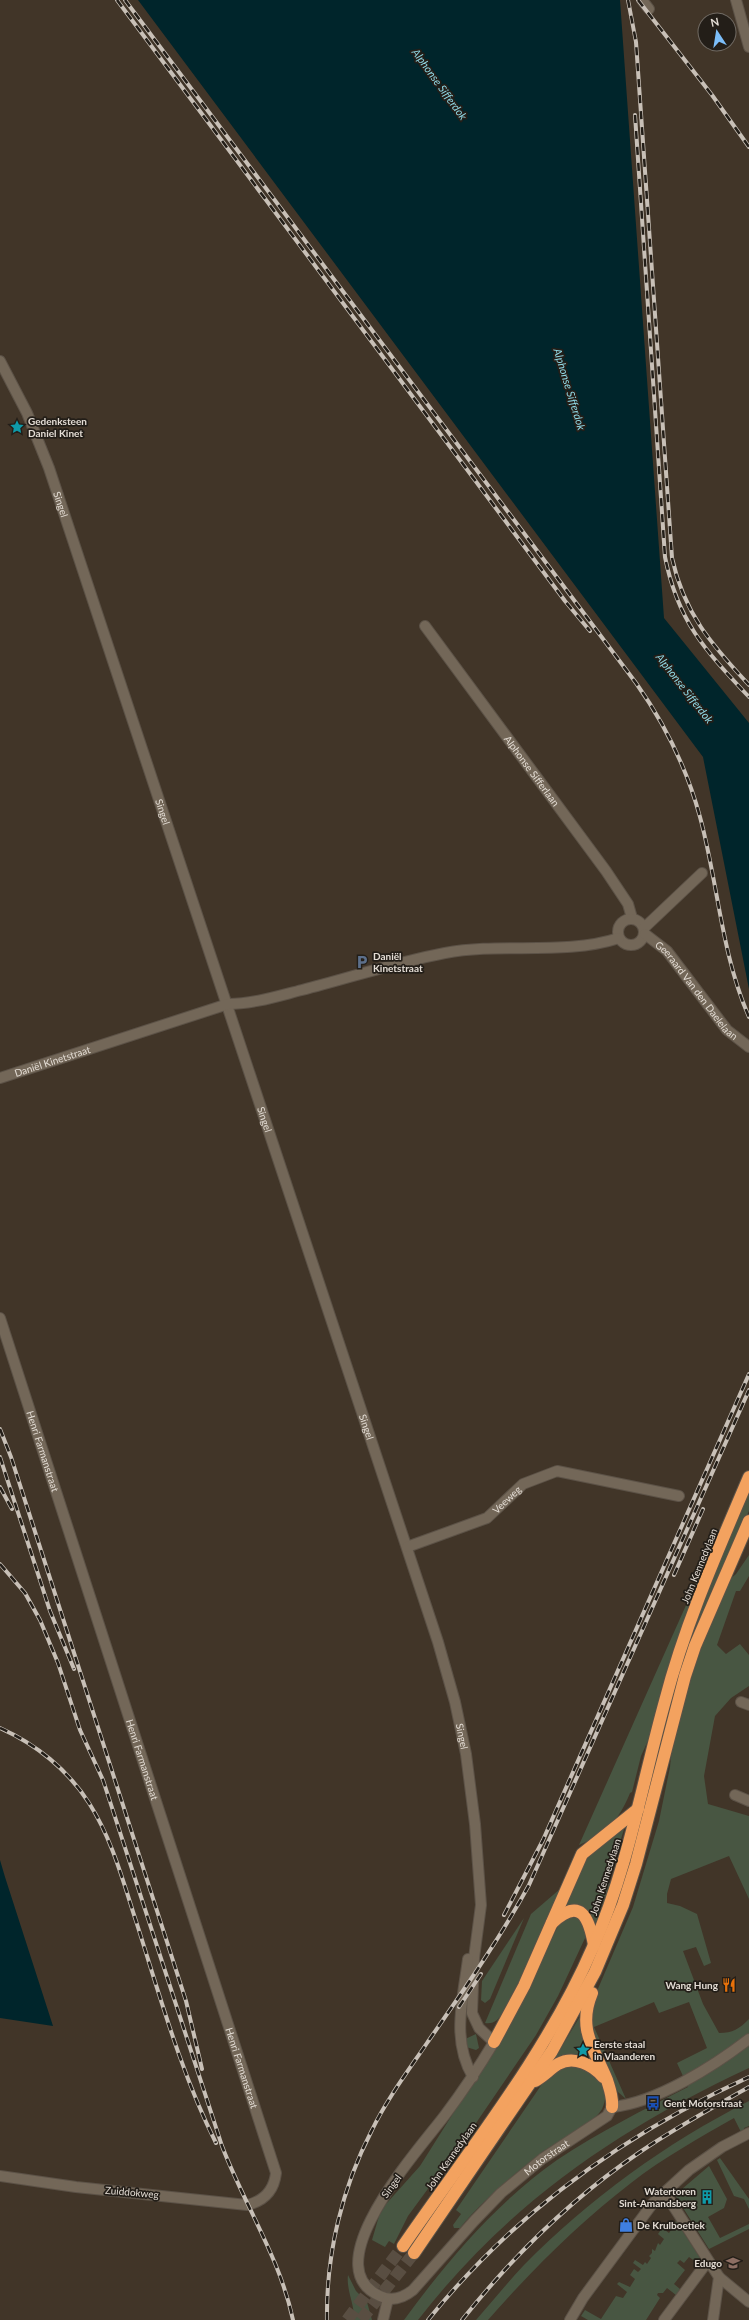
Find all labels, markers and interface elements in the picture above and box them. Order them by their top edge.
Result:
north arrow [697,12,737,52]
text: N [709,14,720,29]
water label: Alphonse Sifferdok [409,45,471,123]
water label: Alphonse Sifferdok [551,345,589,432]
place label: Gedenksteen Daniel Kinet [28,415,87,439]
place icon: Gedenksteen Daniel Kinet [9,419,25,435]
street label: Singel [51,490,71,519]
water label: Alphonse Sifferdok [653,650,717,726]
street label: Alphonse Sifferlaan [502,733,562,809]
street label: Singel [153,797,173,826]
street label: Geeraard Van den Daelelaan [653,938,740,1042]
place label: Daniël Kinetstraat [373,950,423,974]
parking icon: Daniël Kinetstraat [354,954,370,970]
street label: Daniël Kinetstraat [13,1043,92,1079]
street label: Singel [255,1105,275,1134]
street label: Henri Farmanstraat [24,1409,62,1494]
street label: Singel [357,1413,377,1441]
street label: Veeweg [490,1483,523,1516]
street label: John Kennedylaan [678,1527,720,1605]
street label: Henri Farmanstraat [124,1718,161,1802]
street label: Singel [454,1722,471,1750]
street label: John Kennedylaan [587,1837,623,1917]
restaurant icon: Wang Hung [721,1977,737,1993]
place label: Wang Hung [666,1979,719,1991]
street label: Henri Farmanstraat [223,2026,261,2110]
place label: Eerste staal in Vlaanderen [594,2038,655,2062]
place icon: Eerste staal in Vlaanderen [575,2042,591,2058]
bus stop icon: Gent Motorstraat [645,2095,661,2111]
place label: Gent Motorstraat [664,2097,742,2109]
street label: John Kennedylaan [423,2120,479,2192]
street label: Motorstraat [521,2137,571,2178]
street label: Singel [378,2172,404,2200]
street label: Zuiddokweg [105,2184,159,2200]
place label: Watertoren Sint-Amandsberg [619,2185,697,2209]
building icon: Watertoren Sint-Amandsberg [699,2189,715,2205]
shop icon: De Krulboetiek [618,2217,634,2233]
place label: De Krulboetiek [637,2219,706,2231]
school or university icon: Edugo [725,2255,741,2271]
place label: Edugo [694,2257,722,2269]

